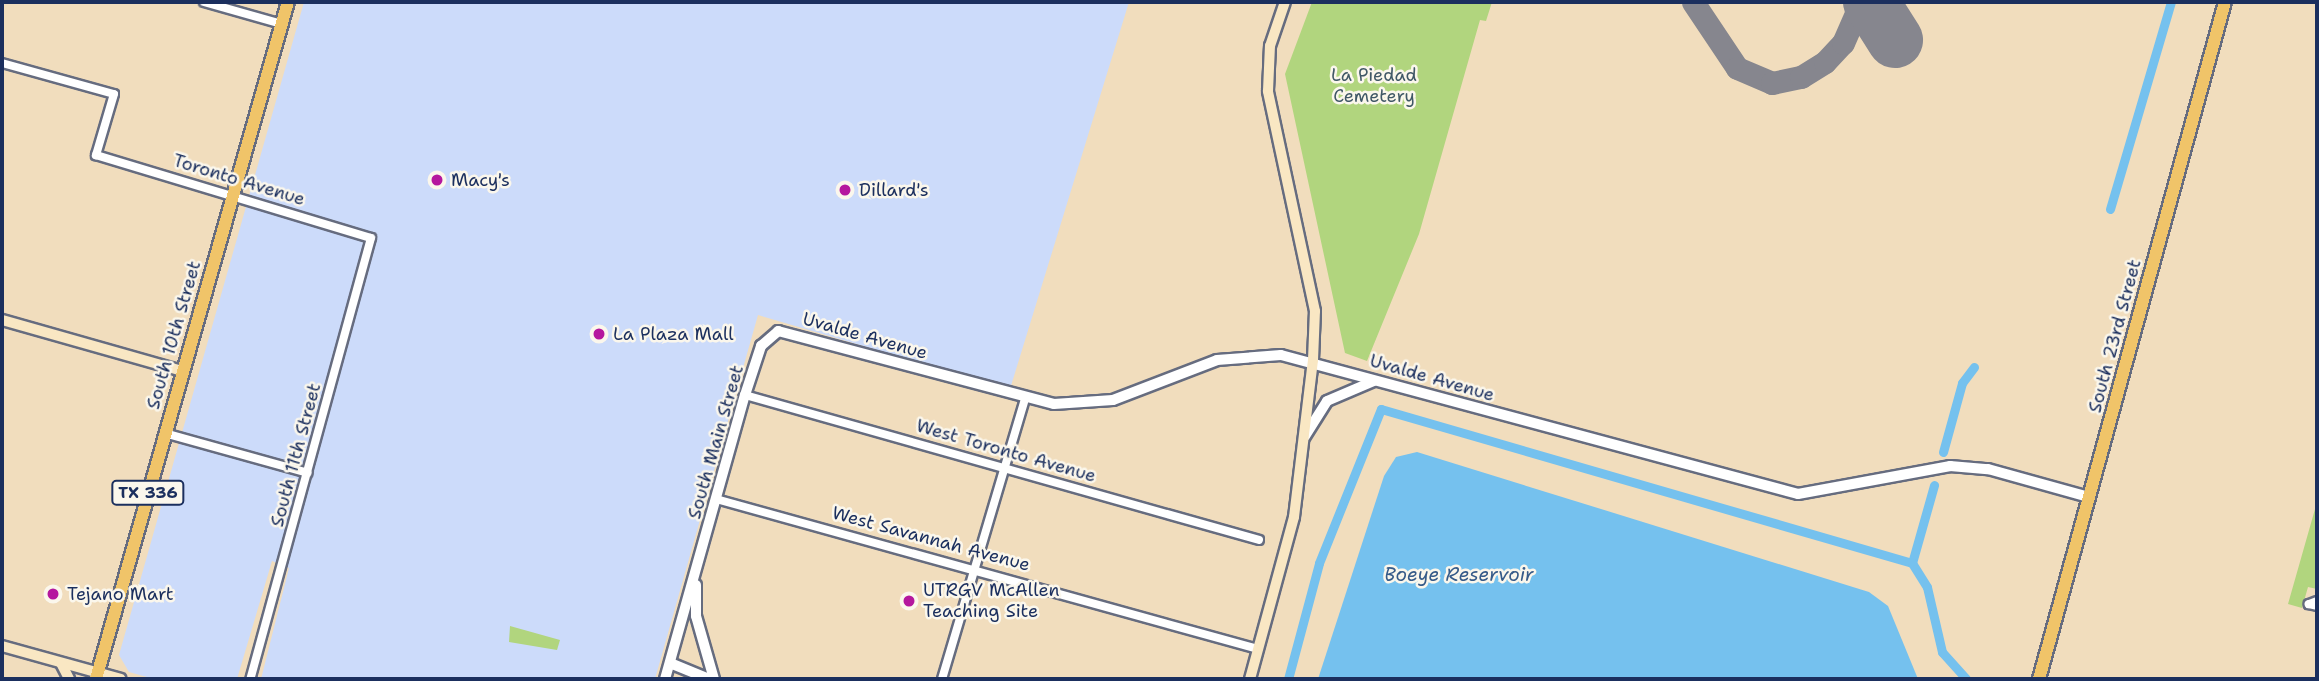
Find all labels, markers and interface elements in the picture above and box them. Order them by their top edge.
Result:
park label: La Piedad Cemetery [1331,65,1417,108]
street label: Toronto Avenue [170,150,308,210]
place label: Macy's [451,169,510,191]
marker: Macy's [429,172,445,188]
place label: Dillard's [859,179,929,201]
marker: Dillard's [837,182,853,198]
street label: South 23rd Street [2084,257,2146,415]
street label: South 10th Street [142,258,206,412]
street label: Uvalde Avenue [800,308,930,364]
place label: La Plaza Mall [613,323,734,345]
marker: La Plaza Mall [591,326,607,342]
street label: Uvalde Avenue [1367,350,1497,406]
street label: South Main Street [684,362,748,522]
street label: South 11th Street [266,381,326,529]
street label: West Toronto Avenue [914,415,1098,487]
road number: TX 336 [111,480,185,506]
street label: West Savannah Avenue [830,502,1032,576]
water label: Boeye Reservoir [1384,564,1534,586]
place label: UTRGV McAllen Teaching Site [923,580,1059,622]
place label: Tejano Mart [67,583,174,605]
marker: Tejano Mart [45,586,61,602]
marker: UTRGV McAllen Teaching Site [901,593,917,609]

